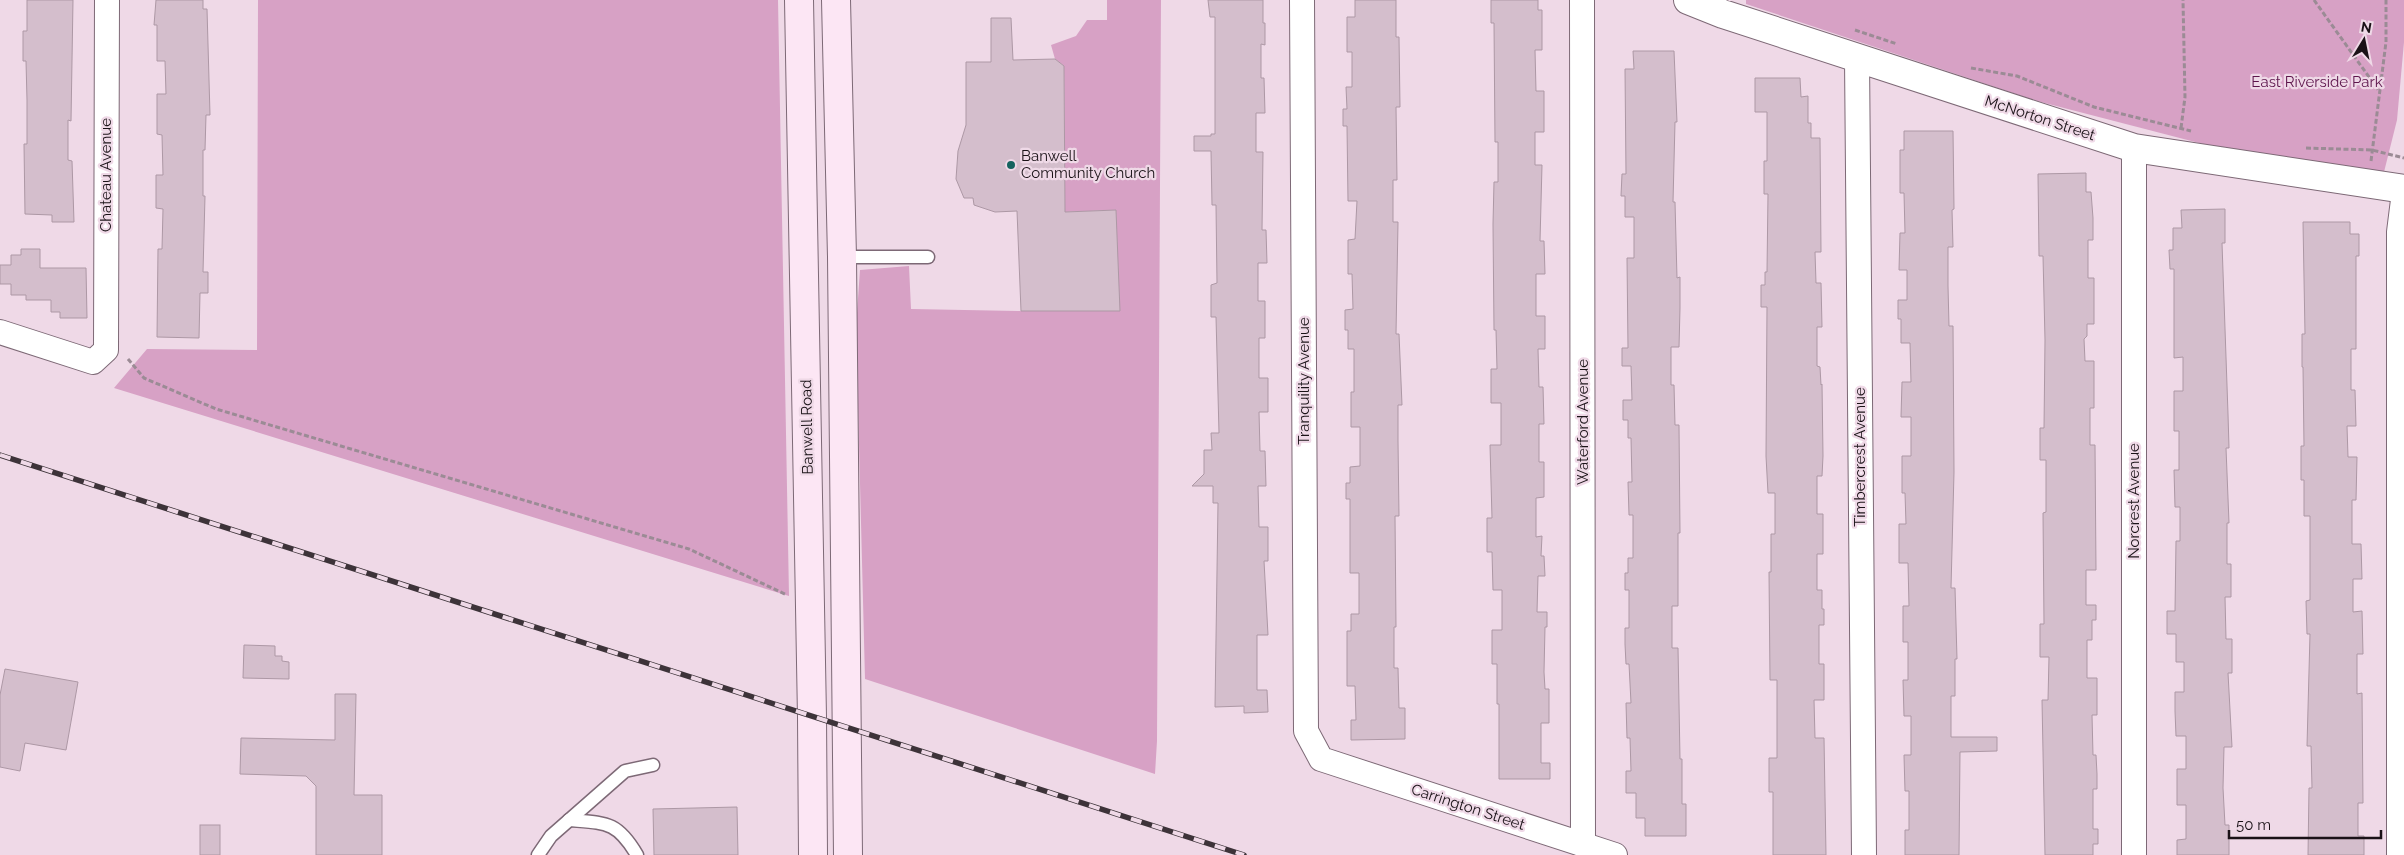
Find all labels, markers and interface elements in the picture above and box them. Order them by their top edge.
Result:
north arrow [2339,15,2389,65]
text: N [2360,18,2373,36]
park label: East Riverside Park [2251,73,2383,91]
street label: McNorton Street [1983,92,2097,144]
street label: Chateau Avenue [97,118,115,232]
place label: Banwell Community Church [1021,147,1155,182]
marker: Banwell Community Church [1005,159,1017,171]
street label: Tranquility Avenue [1295,317,1313,445]
street label: Waterford Avenue [1574,359,1592,485]
street label: Banwell Road [797,379,817,475]
street label: Timbercrest Avenue [1851,387,1869,527]
street label: Norcrest Avenue [2125,443,2143,559]
street label: Carrington Street [1409,780,1527,834]
scale bar [2229,808,2382,840]
text: 50 m [2236,816,2271,834]

